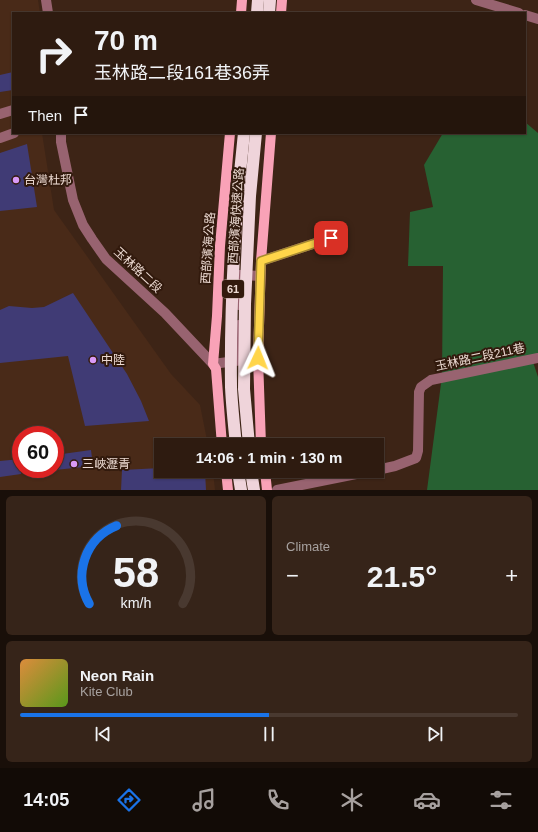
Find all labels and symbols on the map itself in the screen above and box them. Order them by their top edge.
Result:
street label: 西部濱海快速公路 [226,168,246,264]
place label: 台灣杜邦 [24,173,72,187]
marker: 台灣杜邦 [11,175,21,185]
street label: 西部濱海公路 [199,212,217,284]
pin [314,221,348,255]
street label: 玉林路二段 [111,244,165,296]
road number: 61 [222,280,244,298]
position arrow [237,337,279,379]
street label: 玉林路二段211巷 [434,341,526,373]
place label: 中陸 [101,353,125,367]
marker: 中陸 [88,355,98,365]
speed limit sign: 60 [12,426,64,478]
place label: 三峽瀝青 [82,457,130,471]
marker: 三峽瀝青 [69,459,79,469]

